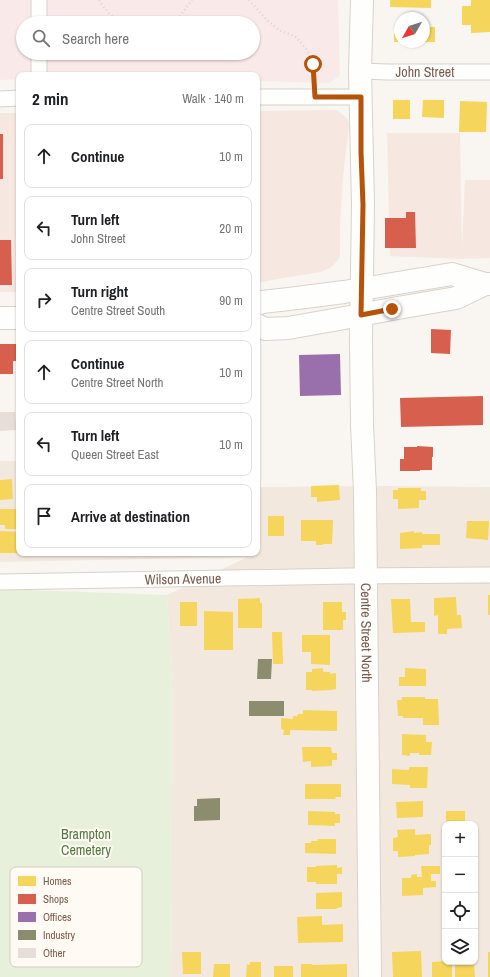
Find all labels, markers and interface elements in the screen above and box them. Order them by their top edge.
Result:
north arrow [394,12,430,48]
search box [16,16,260,60]
icon: search [30,27,52,49]
text: Search here [62,28,129,49]
route start [304,55,322,73]
street label: John Street [396,63,454,81]
text: 2 min [32,87,68,110]
text: Walk · 140 m [182,90,244,107]
icon: ahead [33,145,55,167]
text: Continue [71,146,124,167]
text: 10 m [219,148,243,165]
text: Turn left [71,209,119,230]
icon: left [33,217,55,239]
text: 20 m [219,220,243,237]
text: John Street [71,230,126,247]
text: Turn right [71,281,128,302]
icon: right [33,289,55,311]
text: 90 m [219,292,243,309]
route end [383,300,401,318]
text: Centre Street South [71,302,165,319]
text: Continue [71,353,124,374]
icon: ahead [33,361,55,383]
text: 10 m [219,364,243,381]
text: Centre Street North [71,374,163,391]
text: Turn left [71,425,119,446]
icon: left [33,433,55,455]
text: 10 m [219,436,243,453]
text: Queen Street East [71,446,159,463]
icon: arrive [33,505,55,527]
text: Arrive at destination [71,506,190,527]
street label: Wilson Avenue [145,569,221,589]
street label: Centre Street North [357,583,376,683]
map controls [442,821,478,965]
button: + [442,821,478,857]
park label: Brampton Cemetery [61,825,111,859]
button: − [442,857,478,893]
legend [10,867,142,967]
text: Homes [43,874,72,888]
text: Shops [43,892,69,906]
button: locate [442,893,478,929]
text: Offices [43,910,72,924]
text: Industry [43,928,76,942]
button: layers [442,929,478,965]
text: Other [43,946,66,960]

